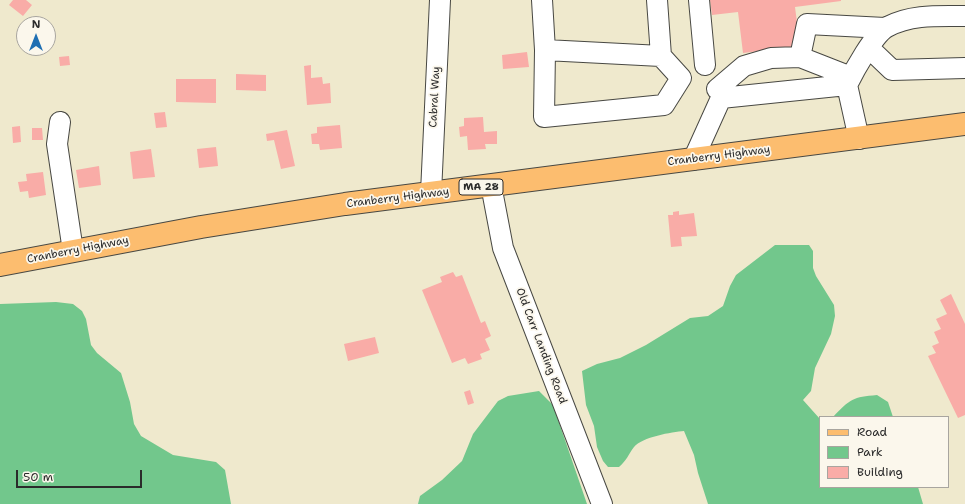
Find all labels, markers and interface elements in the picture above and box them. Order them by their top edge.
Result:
north arrow [16,16,56,56]
text: N [32,17,40,32]
street label: Cabral Way [427,66,443,128]
street label: Cranberry Highway [667,143,771,169]
road number: MA 28 [459,179,503,195]
street label: Cranberry Highway [346,185,450,211]
street label: Cranberry Highway [26,234,130,266]
street label: Old Carr Landing Road [513,286,569,406]
legend [819,416,949,488]
text: Road [857,424,887,440]
text: Park [857,444,883,460]
scale bar [18,462,144,488]
text: Building [857,464,903,480]
text: 50 m [23,469,53,485]

